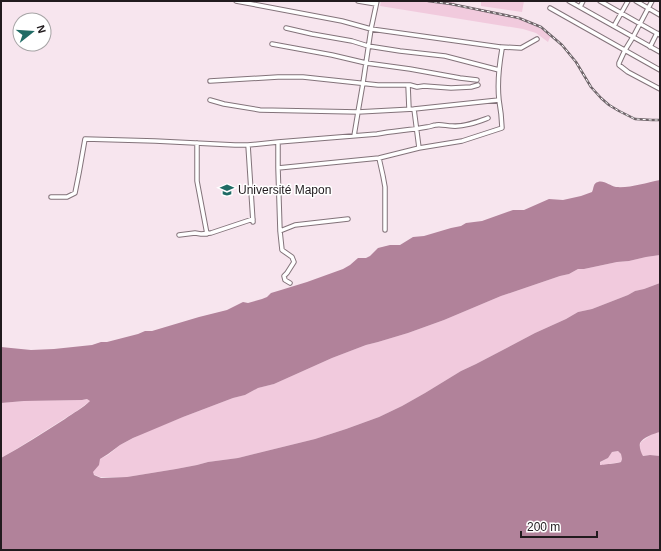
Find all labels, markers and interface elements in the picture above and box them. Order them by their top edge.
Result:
north arrow [12,12,52,52]
text: N [35,24,48,35]
school or university icon: Université Mapon [219,182,235,198]
place label: Université Mapon [238,183,331,197]
scale bar [521,513,597,539]
text: 200 m [527,520,560,534]

